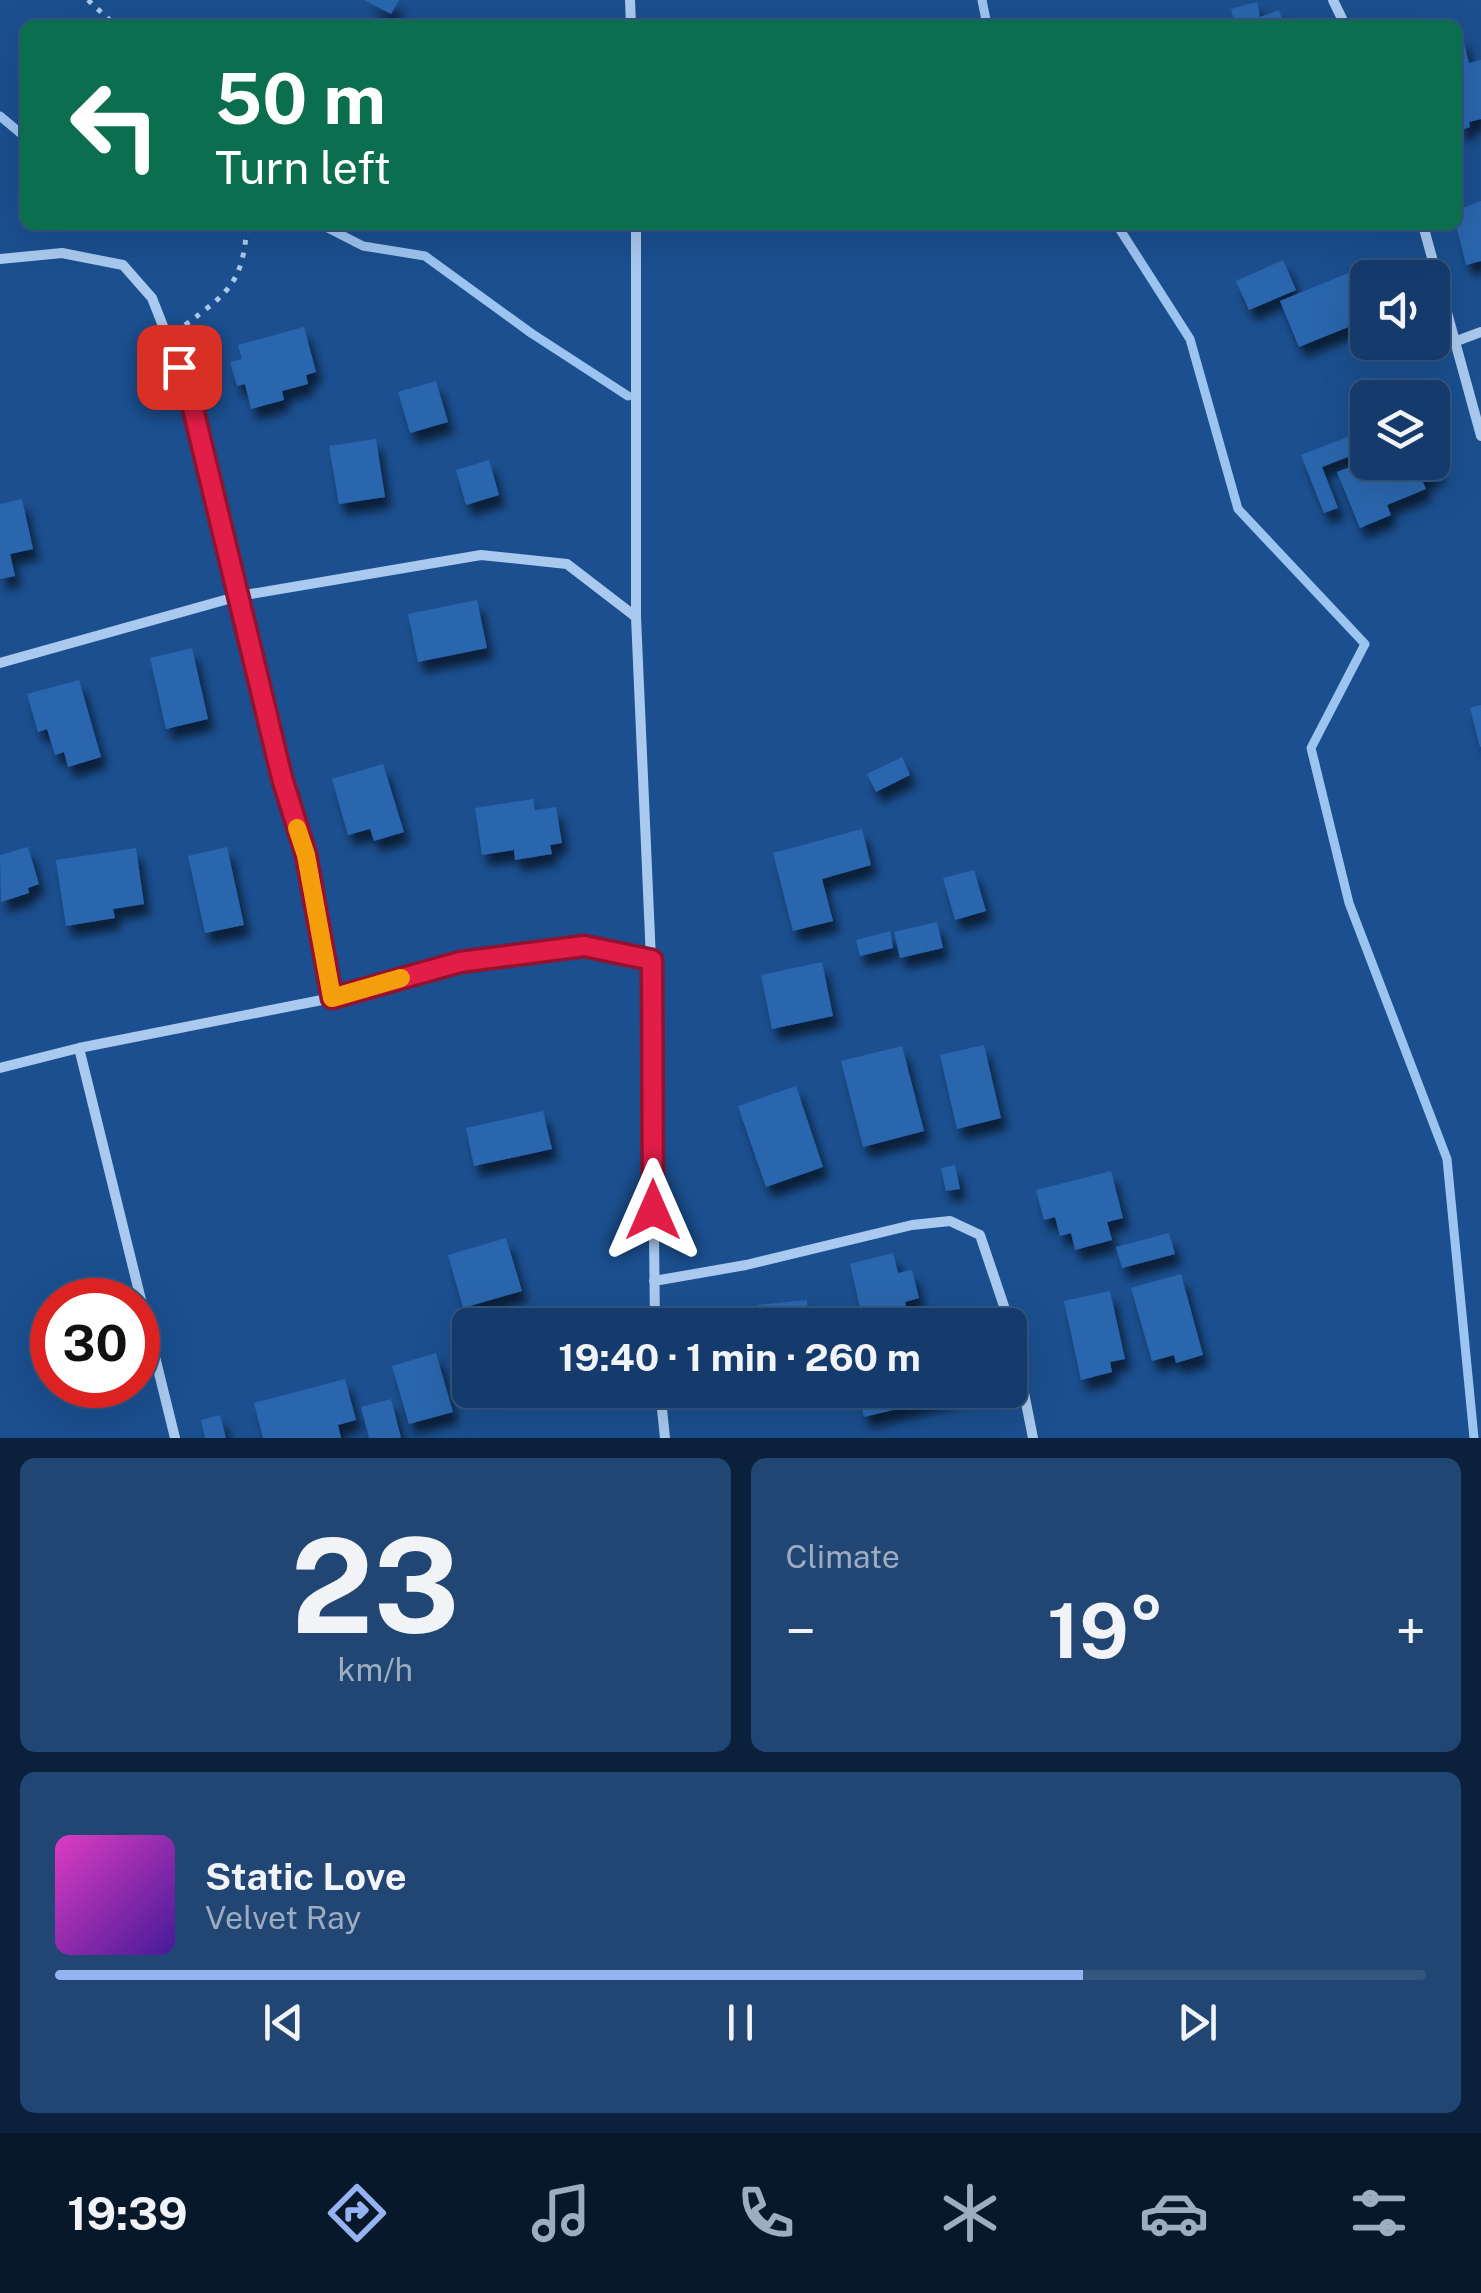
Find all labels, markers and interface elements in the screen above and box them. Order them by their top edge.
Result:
text: 50 m [215,57,386,140]
icon: left [50,60,180,190]
text: Turn left [215,141,391,194]
map controls [1350,260,1450,480]
button: sound [1350,260,1450,360]
pin [137,325,222,410]
icon: arrive [152,340,207,395]
button: layers [1350,380,1450,480]
position arrow [601,1158,705,1262]
speed limit sign: 30 [30,1278,160,1408]
text: 19:40 · 1 min · 260 m [558,1335,921,1380]
text: 23 [291,1510,460,1662]
text: Climate [786,1538,900,1575]
text: 19° [1047,1587,1164,1675]
text: − [786,1599,816,1663]
text: + [1395,1599,1426,1663]
text: km/h [338,1651,413,1688]
text: Static Love [205,1854,407,1899]
text: Velvet Ray [205,1899,361,1936]
icon: previous [256,1995,311,2050]
icon: pause [713,1995,768,2050]
icon: next [1170,1995,1225,2050]
icon: directions [322,2178,392,2248]
icon: music [526,2178,596,2248]
icon: phone [731,2178,801,2248]
icon: climate [935,2178,1005,2248]
icon: car [1139,2178,1209,2248]
icon: filters [1344,2178,1414,2248]
text: 19:39 [67,2187,188,2240]

